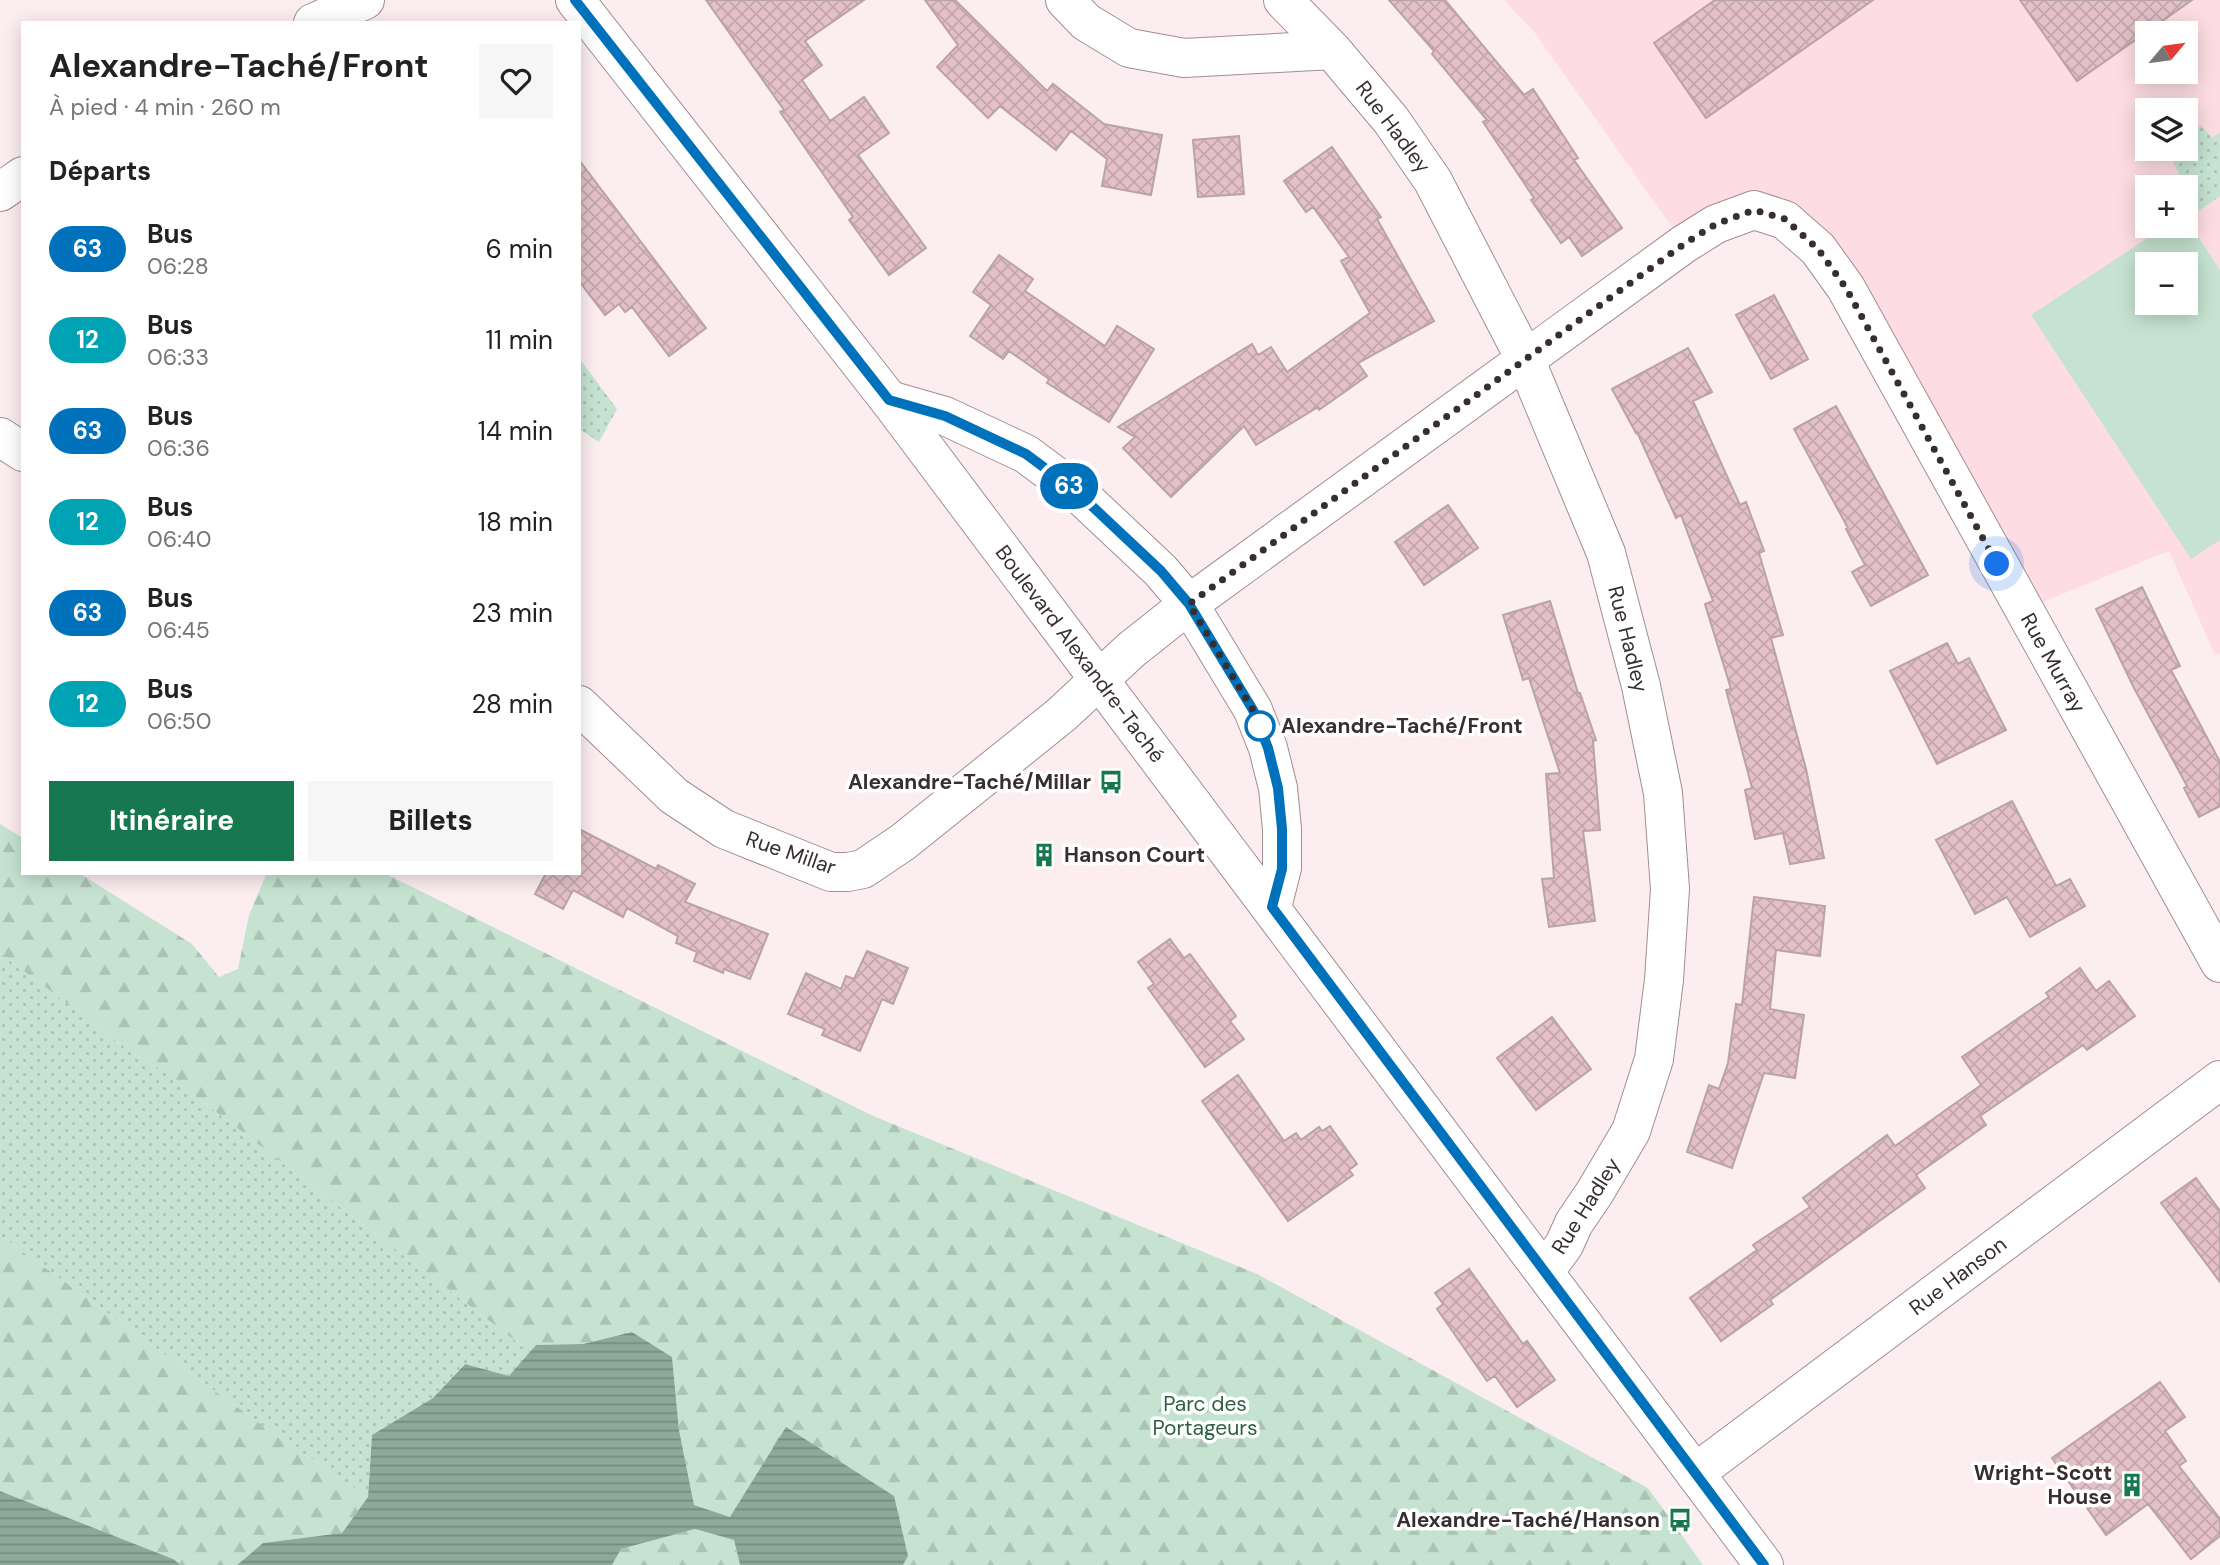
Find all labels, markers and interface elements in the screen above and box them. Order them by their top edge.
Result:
north arrow [2135,21,2198,84]
map controls [2135,21,2198,315]
text: Alexandre-Taché/Front [49,44,429,87]
button: heart [479,44,553,118]
street label: Rue Hadley [1349,75,1437,179]
text: À pied · 4 min · 260 m [49,92,281,122]
button: layers [2135,98,2198,161]
text: Départs [49,154,151,188]
button: + [2135,175,2198,238]
text: Bus [147,217,193,251]
text: 6 min [485,232,553,266]
text: 63 [73,233,102,264]
text: 06:28 [147,251,209,281]
button: − [2135,252,2198,315]
text: Bus [147,308,193,342]
text: 11 min [486,323,553,357]
text: 12 [76,324,99,355]
text: 06:33 [147,342,209,372]
text: Bus [147,399,193,433]
text: 14 min [478,414,553,448]
text: 63 [73,415,102,446]
text: 06:36 [147,433,210,463]
line badge: 63 [1038,463,1100,509]
text: 63 [1054,470,1084,501]
text: Bus [147,490,193,524]
text: 18 min [478,505,553,539]
text: 12 [76,506,99,537]
text: 06:40 [147,524,212,554]
street label: Boulevard Alexandre-Taché [989,539,1171,769]
your location [1979,546,2014,581]
text: Bus [147,581,193,615]
street label: Rue Hadley [1601,583,1655,695]
text: 23 min [471,596,553,630]
text: 63 [73,597,102,628]
street label: Rue Murray [2014,608,2092,718]
text: 06:45 [147,615,210,645]
text: Bus [147,672,193,706]
text: 28 min [471,687,553,721]
text: 12 [76,688,99,719]
text: 06:50 [147,706,212,736]
marker: Alexandre-Taché/Front [1245,711,1275,741]
place label: Alexandre-Taché/Front [1281,712,1523,740]
place label: Alexandre-Taché/Millar [848,768,1091,796]
bus stop icon: Alexandre-Taché/Millar [1097,768,1125,796]
button: Itinéraire [49,781,294,861]
button: Billets [308,781,553,861]
street label: Rue Millar [742,825,840,881]
building icon: Hanson Court [1030,841,1058,869]
place label: Hanson Court [1064,841,1205,869]
street label: Rue Hadley [1545,1152,1627,1260]
street label: Rue Hanson [1904,1230,2012,1322]
park label: Parc des Portageurs [1152,1390,1258,1442]
place label: Wright-Scott House [1974,1459,2112,1511]
building icon: Wright-Scott House [2118,1471,2146,1499]
place label: Alexandre-Taché/Hanson [1396,1506,1660,1534]
bus stop icon: Alexandre-Taché/Hanson [1666,1506,1694,1534]

